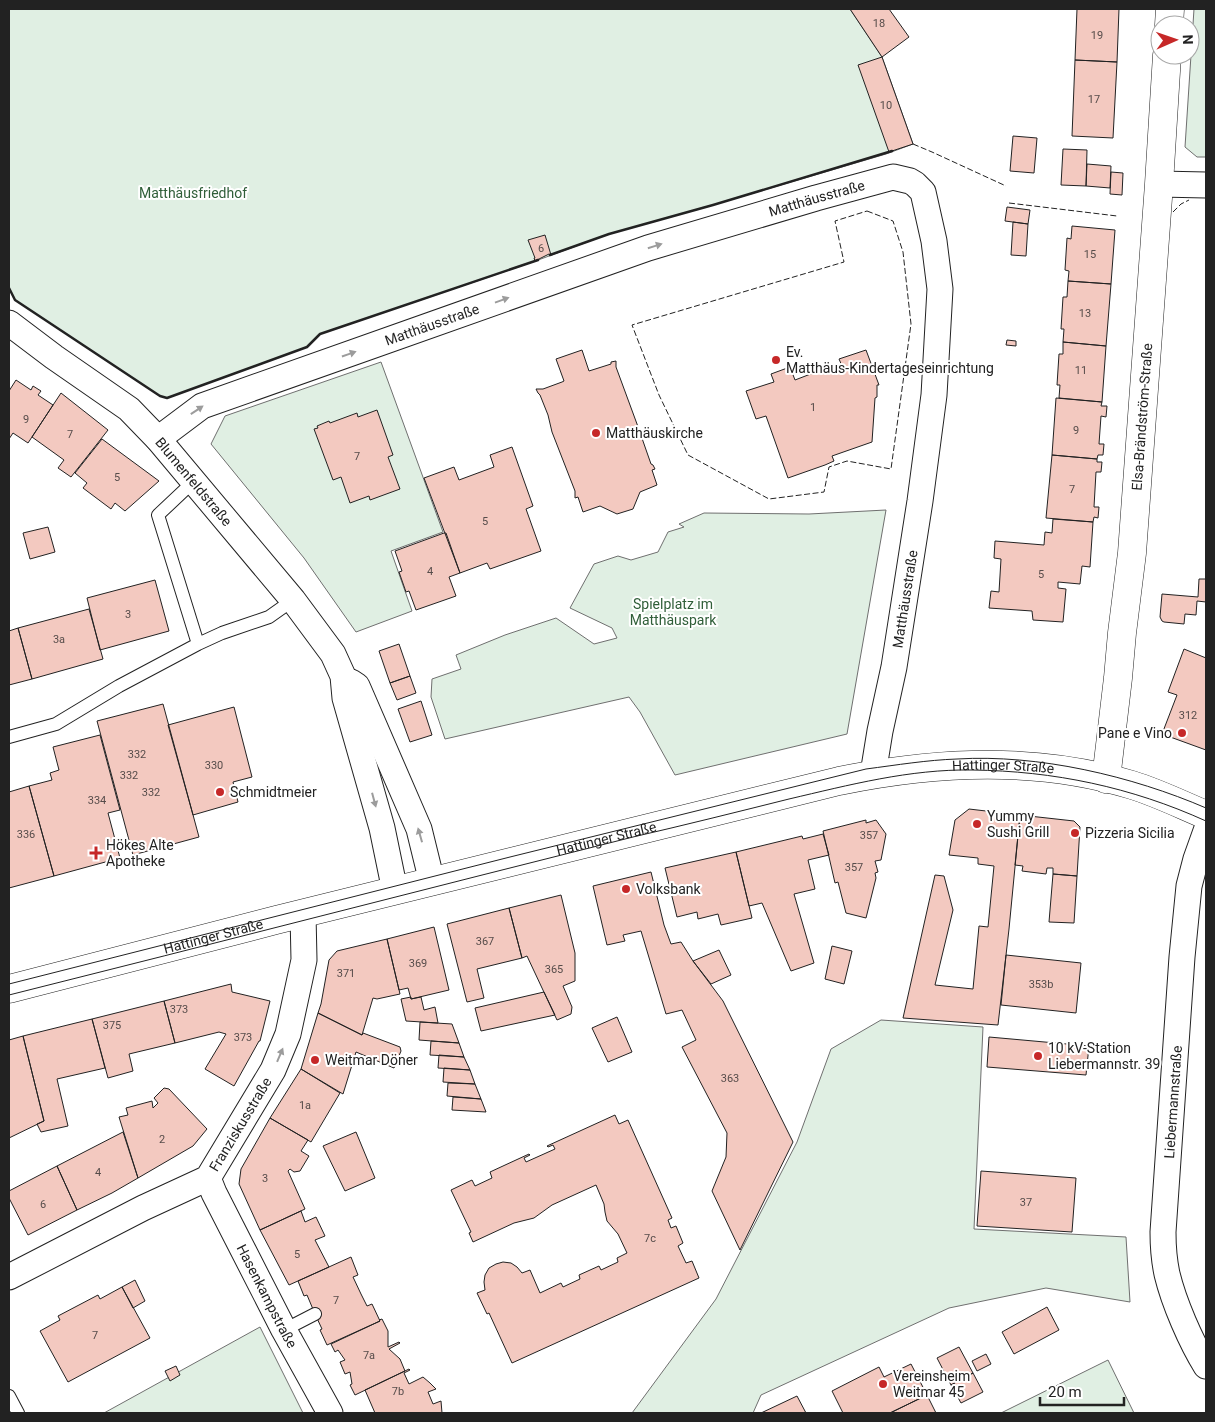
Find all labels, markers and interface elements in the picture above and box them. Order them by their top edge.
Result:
north arrow [1150,15,1200,65]
house number: 18 [873,17,885,30]
house number: 19 [1091,29,1103,42]
text: N [1180,34,1196,45]
house number: 17 [1088,93,1100,106]
house number: 10 [880,99,892,112]
street label: Matthäusstraße [767,177,866,220]
park label: Matthäusfriedhof [139,185,247,201]
one-way arrow [648,241,663,249]
house number: 6 [538,242,544,255]
house number: 15 [1084,248,1096,261]
one-way arrow [495,296,510,304]
street label: Matthäusstraße [383,300,481,349]
house number: 13 [1079,307,1091,320]
street label: Elsa-Brändström-Straße [1129,343,1155,491]
place label: Ev. Matthäus-Kindertageseinrichtung [786,344,994,376]
one-way arrow [342,350,357,358]
marker: Ev. Matthäus-Kindertageseinrichtung [770,354,782,366]
house number: 11 [1075,364,1087,377]
house number: 1 [810,401,816,414]
one-way arrow [190,406,204,415]
house number: 9 [23,413,29,426]
house number: 9 [1073,424,1079,437]
place label: Matthäuskirche [606,425,703,441]
marker: Matthäuskirche [590,427,602,439]
house number: 7 [67,428,73,441]
street label: Blumenfeldstraße [152,434,235,529]
house number: 7 [354,450,360,463]
house number: 5 [114,471,120,484]
house number: 7 [1069,483,1075,496]
house number: 5 [482,515,488,528]
street label: Matthäusstraße [889,549,921,649]
house number: 4 [427,565,433,578]
house number: 5 [1038,568,1044,581]
park label: Spielplatz im Matthäuspark [630,596,717,628]
house number: 3 [125,608,131,621]
house number: 3a [53,633,65,646]
house number: 312 [1179,709,1197,722]
place label: Pane e Vino [1098,725,1172,741]
marker: Pane e Vino [1176,727,1188,739]
house number: 332 [128,748,146,761]
street label: Hattinger Straße [952,757,1055,777]
house number: 330 [205,759,223,772]
house number: 332 [120,769,138,782]
place label: Schmidtmeier [230,784,317,800]
house number: 332 [142,786,160,799]
marker: Schmidtmeier [214,786,226,798]
one-way arrow [371,793,379,808]
house number: 334 [88,794,106,807]
place label: Yummy Sushi Grill [987,808,1049,840]
street label: Hattinger Straße [555,818,658,858]
marker: Yummy Sushi Grill [971,818,983,830]
place label: Pizzeria Sicilia [1085,825,1175,841]
marker: Pizzeria Sicilia [1069,827,1081,839]
house number: 336 [17,828,35,841]
one-way arrow [416,828,424,843]
house number: 357 [860,829,878,842]
place label: Hökes Alte Apotheke [106,837,174,869]
marker: Hökes Alte Apotheke [90,847,102,859]
house number: 357 [845,861,863,874]
place label: Volksbank [636,881,702,897]
marker: Volksbank [620,883,632,895]
street label: Hattinger Straße [162,916,265,957]
house number: 367 [476,935,494,948]
house number: 369 [409,957,427,970]
house number: 365 [545,963,563,976]
house number: 371 [337,967,355,980]
house number: 353b [1029,978,1053,991]
house number: 373 [170,1003,188,1016]
house number: 375 [103,1019,121,1032]
house number: 373 [234,1031,252,1044]
place label: 10 kV-Station Liebermannstr. 39 [1048,1040,1160,1072]
street label: Liebermannstraße [1161,1045,1185,1159]
one-way arrow [276,1048,284,1062]
marker: 10 kV-Station Liebermannstr. 39 [1032,1050,1044,1062]
place label: Weitmar Döner [325,1052,418,1068]
marker: Weitmar Döner [309,1054,321,1066]
house number: 363 [721,1072,739,1085]
street label: Franziskusstraße [206,1074,275,1174]
house number: 1a [299,1099,311,1112]
house number: 2 [159,1133,165,1146]
house number: 4 [95,1166,101,1179]
house number: 3 [262,1172,268,1185]
house number: 37 [1020,1196,1032,1209]
house number: 6 [40,1198,46,1211]
house number: 7c [644,1232,656,1245]
street label: Hasenkampstraße [234,1241,300,1351]
house number: 5 [294,1248,300,1261]
house number: 7 [333,1294,339,1307]
house number: 7 [92,1329,98,1342]
house number: 7a [363,1349,375,1362]
place label: Vereinsheim Weitmar 45 [893,1368,970,1400]
scale bar [1040,1374,1124,1406]
marker: Vereinsheim Weitmar 45 [877,1378,889,1390]
text: 20 m [1048,1383,1082,1401]
house number: 7b [392,1385,404,1398]

